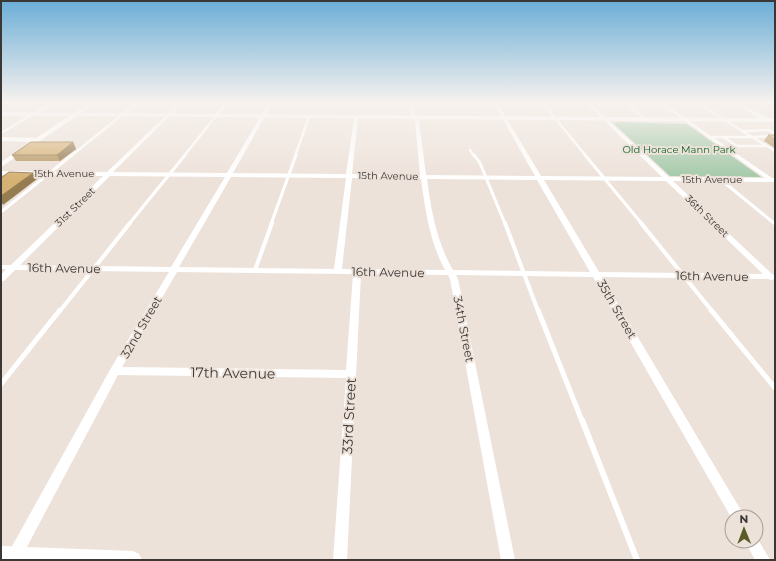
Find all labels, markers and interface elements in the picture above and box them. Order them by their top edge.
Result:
park label: Old Horace Mann Park [622,143,736,156]
street label: 15th Avenue [34,167,94,180]
street label: 15th Avenue [358,169,418,183]
street label: 15th Avenue [682,173,742,186]
street label: 31st Street [52,185,98,229]
street label: 36th Street [683,192,731,240]
street label: 16th Avenue [27,260,101,276]
street label: 16th Avenue [351,264,425,280]
street label: 16th Avenue [675,268,749,284]
street label: 35th Street [594,277,640,341]
street label: 32nd Street [117,293,165,361]
street label: 34th Street [450,295,478,363]
street label: 17th Avenue [190,363,276,383]
street label: 33rd Street [338,377,360,455]
north arrow [724,509,764,549]
text: N [739,512,748,526]

